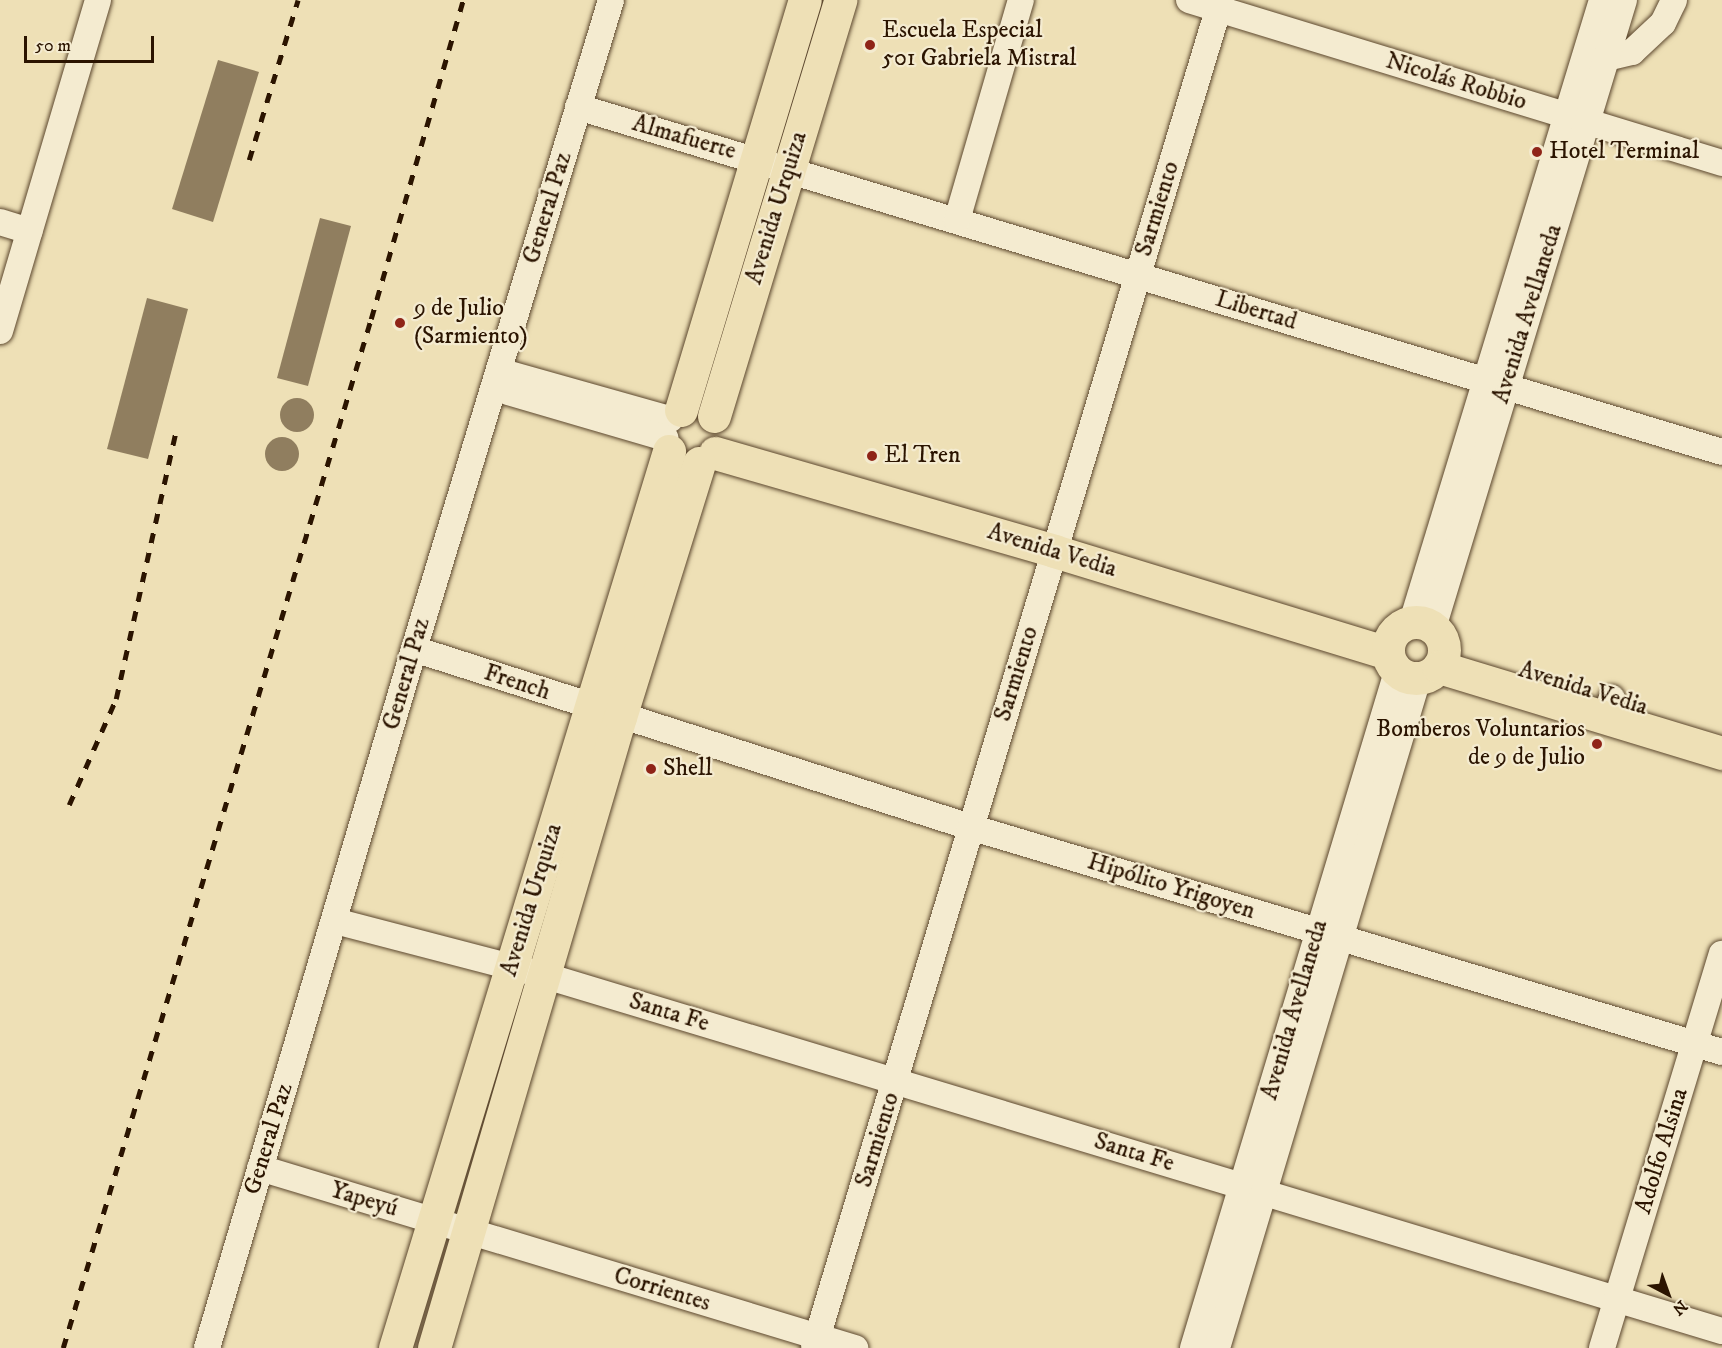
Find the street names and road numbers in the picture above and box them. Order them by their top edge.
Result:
street label: Nicolás Robbio [1382,47,1530,117]
street label: Almafuerte [629,109,739,167]
street label: Avenida Urquiza [740,128,814,288]
street label: General Paz [517,149,579,267]
street label: Sarmiento [1130,158,1186,260]
street label: Avenida Avellaneda [1487,221,1569,407]
street label: Libertad [1212,285,1300,337]
street label: Avenida Vedia [984,518,1120,584]
street label: General Paz [377,615,437,733]
street label: Sarmiento [989,623,1045,725]
street label: Avenida Vedia [1515,656,1651,722]
street label: French [480,659,554,707]
street label: Avenida Urquiza [495,820,569,980]
street label: Hipólito Yrigoyen [1084,848,1258,926]
street label: Avenida Avellaneda [1256,917,1334,1103]
street label: Santa Fe [625,987,713,1039]
street label: General Paz [238,1080,300,1198]
street label: Adolfo Alsina [1629,1085,1695,1217]
street label: Sarmiento [850,1089,906,1191]
street label: Santa Fe [1090,1127,1178,1179]
street label: Yapeyú [327,1176,401,1224]
street label: Corrientes [610,1262,714,1318]

